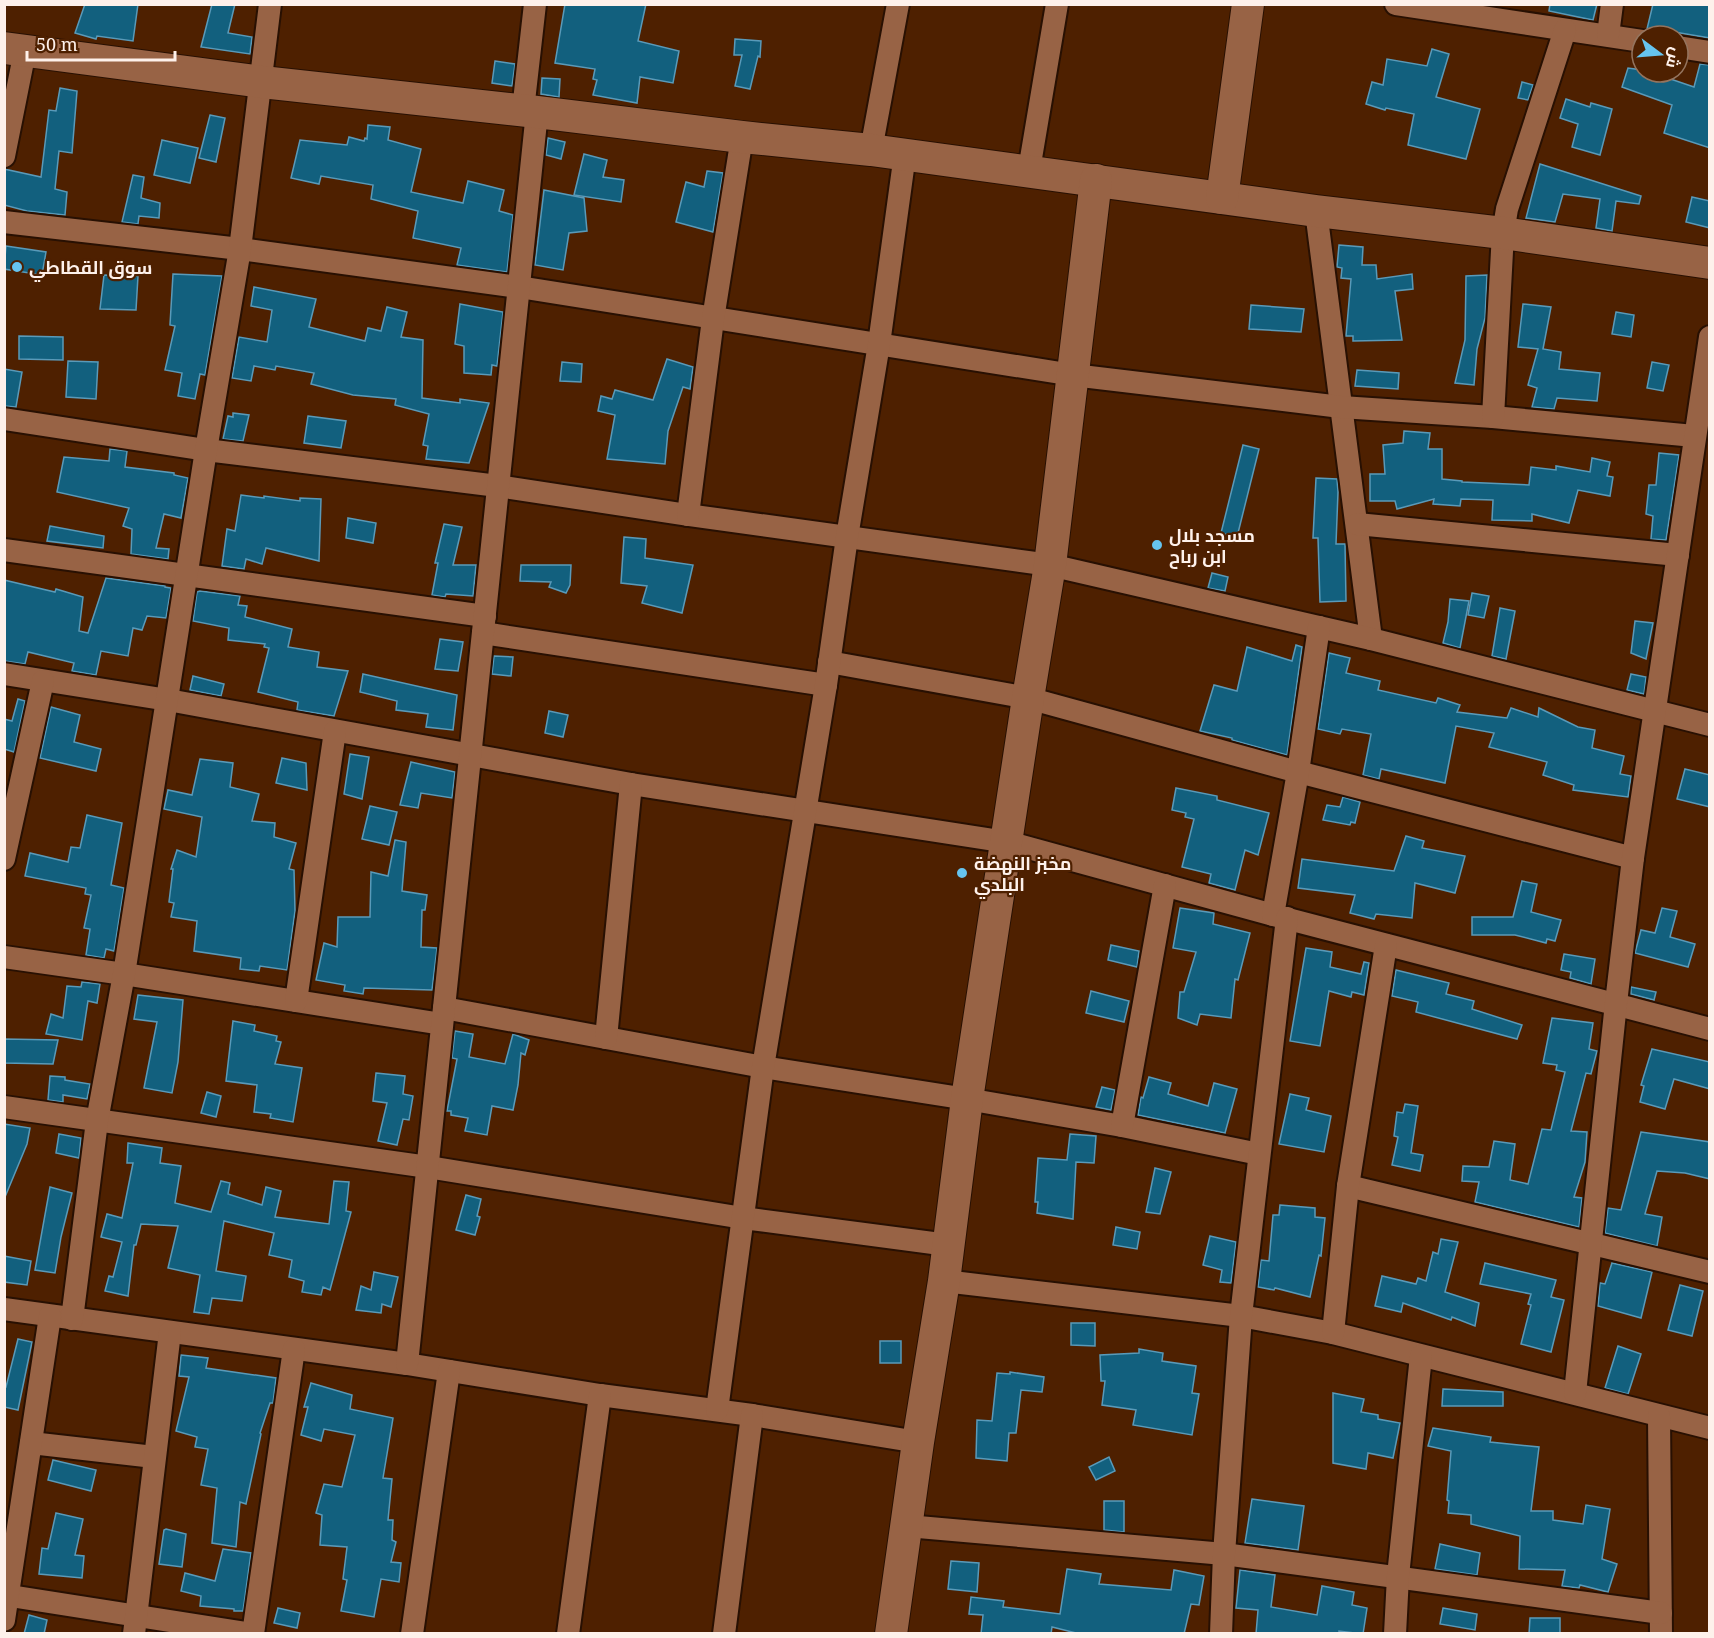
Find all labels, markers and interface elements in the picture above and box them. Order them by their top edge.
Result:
scale bar [27,24,176,62]
north arrow [1630,24,1690,84]
text: 50 m [36,32,78,56]
text: ش [1661,45,1688,71]
place label: سوق القطاطي [29,255,152,283]
marker: سوق القطاطي [10,260,24,274]
place label: مسجد بلال ابن رباح [1169,523,1255,569]
marker: مسجد بلال ابن رباح [1150,538,1164,552]
place label: مخبز النهضة البلدي [974,851,1071,899]
marker: مخبز النهضة البلدي [955,866,969,880]

